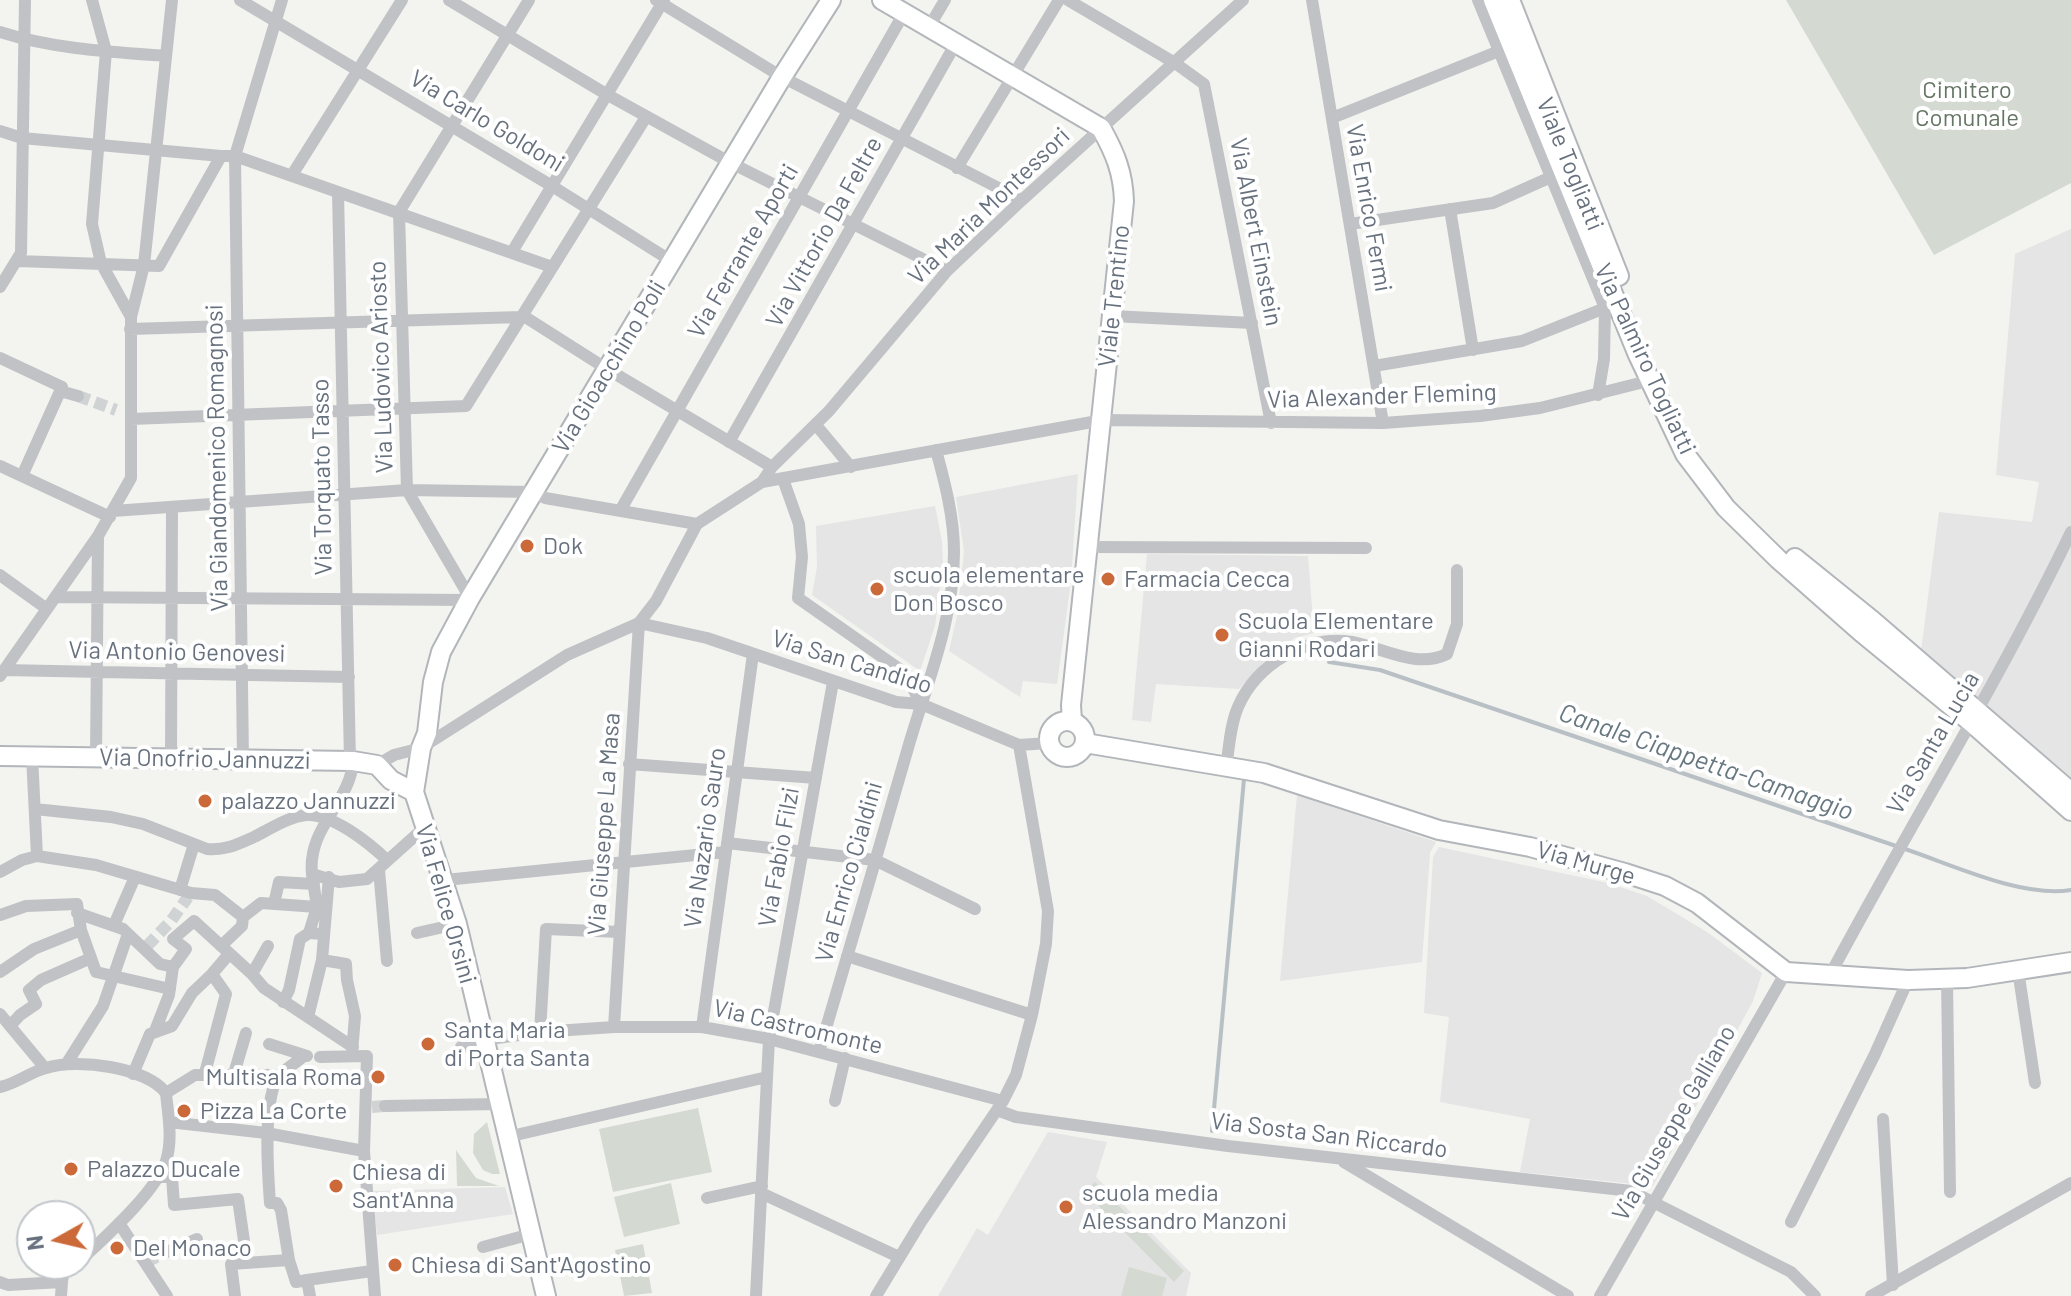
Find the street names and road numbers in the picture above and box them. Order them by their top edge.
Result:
street label: Via Carlo Goldoni [405,64,569,178]
street label: Viale Togliatti [1530,93,1610,235]
street label: Via Maria Montessori [902,122,1076,290]
street label: Via Enrico Fermi [1340,122,1398,294]
street label: Via Vittorio Da Feltre [760,132,888,332]
street label: Via Albert Einstein [1224,135,1288,329]
street label: Via Ferrante Aporti [682,159,804,343]
street label: Viale Trentino [1092,223,1136,369]
street label: Via Palmiro Togliatti [1588,259,1702,459]
street label: Via Ludovico Ariosto [363,260,399,474]
street label: Via Gioacchino Poli [546,275,672,459]
street label: Via Giandomenico Romagnosi [200,304,234,612]
street label: Via Torquato Tasso [306,378,338,576]
street label: Via Alexander Fleming [1267,378,1497,414]
street label: Via San Candido [768,624,936,700]
street label: Via Antonio Genovesi [68,636,286,668]
street label: Via Santa Lucia [1881,667,1985,819]
street label: Via Giuseppe La Masa [582,712,626,936]
street label: Via Onofrio Jannuzzi [99,743,311,775]
street label: Via Nazario Sauro [678,746,732,930]
street label: Via Enrico Cialdini [809,778,889,966]
street label: Via Fabio Filzi [753,785,805,929]
street label: Via Felice Orsini [409,821,483,987]
street label: Via Murge [1533,835,1639,891]
street label: Via Castromonte [711,994,885,1060]
street label: Via Giuseppe Galliano [1606,1020,1742,1226]
street label: Via Sosta San Riccardo [1209,1106,1449,1164]

